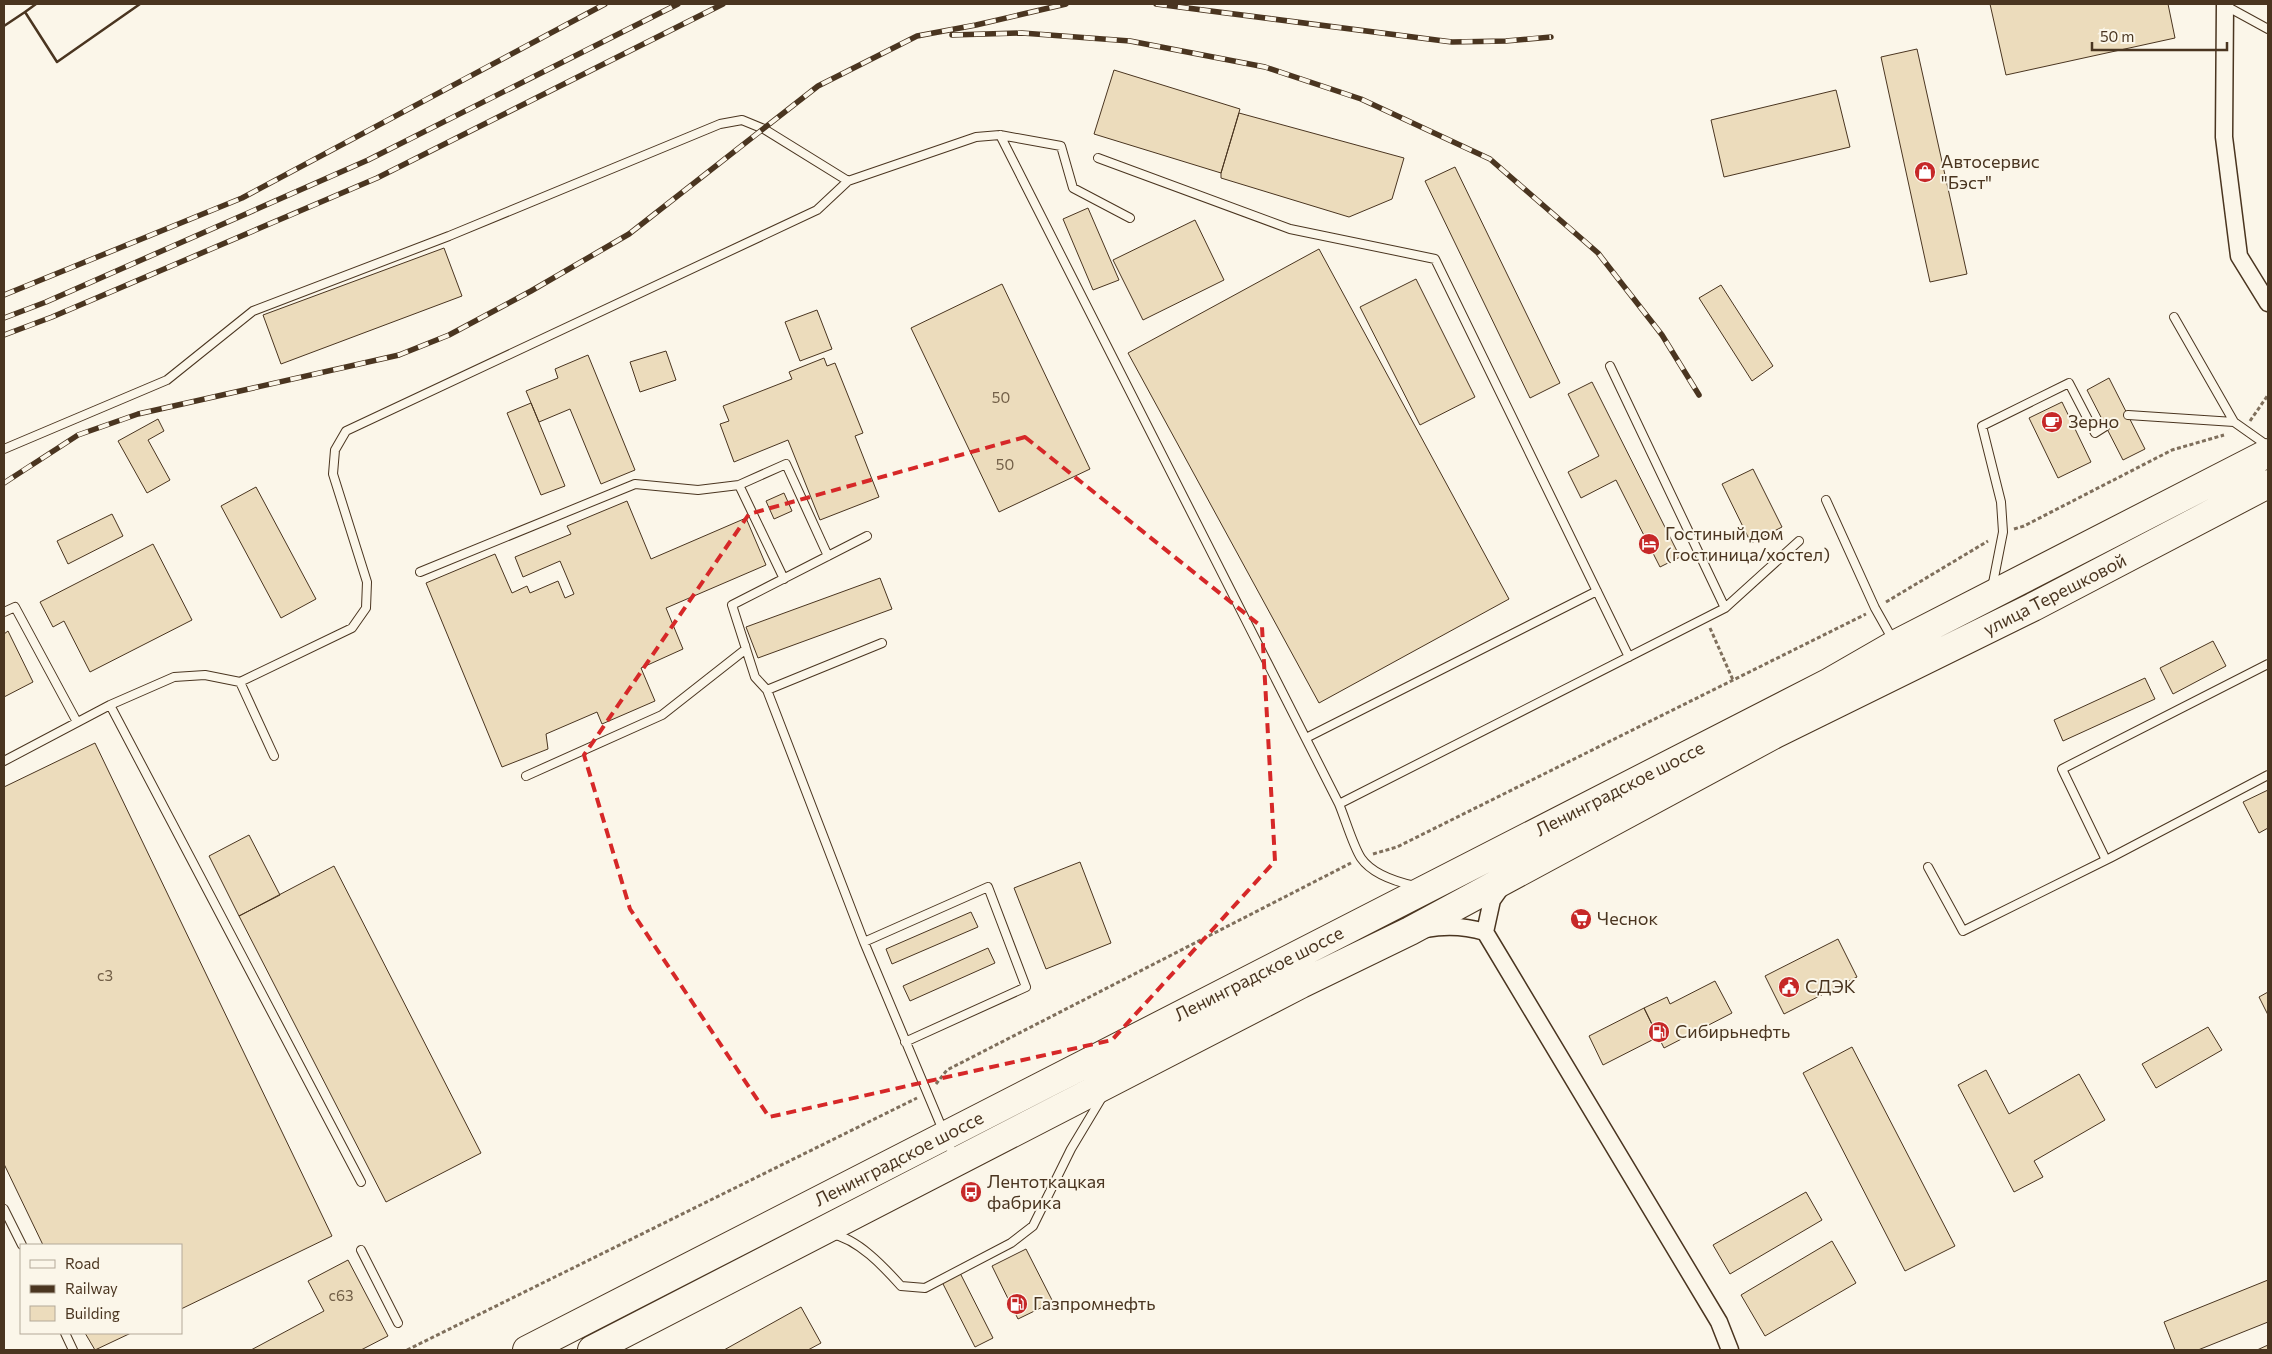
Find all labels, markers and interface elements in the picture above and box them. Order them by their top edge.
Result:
scale bar [2092,20,2227,52]
text: 50 m [2100,27,2134,45]
place label: Автосервис "Бэст" [1941,150,2040,193]
shop icon: Автосервис "Бэст" [1913,160,1937,184]
house number: 50 [992,388,1010,406]
cafe icon: Зерно [2040,410,2064,434]
place label: Зерно [2068,410,2119,432]
house number: 50 [996,455,1014,473]
place label: Гостиный дом (гостиница/хостел) [1665,522,1830,565]
hotel icon: Гостиный дом (гостиница/хостел) [1637,532,1661,556]
street label: улица Терешковой [1979,548,2130,640]
street label: Ленинградское шоссе [1531,736,1708,840]
supermarket icon: Чеснок [1569,907,1593,931]
place label: Чеснок [1597,907,1659,929]
street label: Ленинградское шоссе [1170,921,1347,1025]
house number: с3 [97,966,113,984]
public building icon: СДЭК [1777,975,1801,999]
place label: СДЭК [1805,975,1856,997]
fuel station icon: Сибирьнефть [1647,1020,1671,1044]
place label: Сибирьнефть [1675,1020,1790,1042]
street label: Ленинградское шоссе [810,1106,987,1210]
place label: Лентоткацкая фабрика [987,1170,1106,1213]
bus stop icon: Лентоткацкая фабрика [959,1180,983,1204]
legend [20,1244,182,1334]
text: Road [65,1254,100,1272]
text: Railway [65,1279,118,1297]
house number: с63 [328,1286,354,1304]
fuel station icon: Газпромнефть [1005,1292,1029,1316]
place label: Газпромнефть [1033,1292,1155,1314]
text: Building [65,1304,120,1322]

